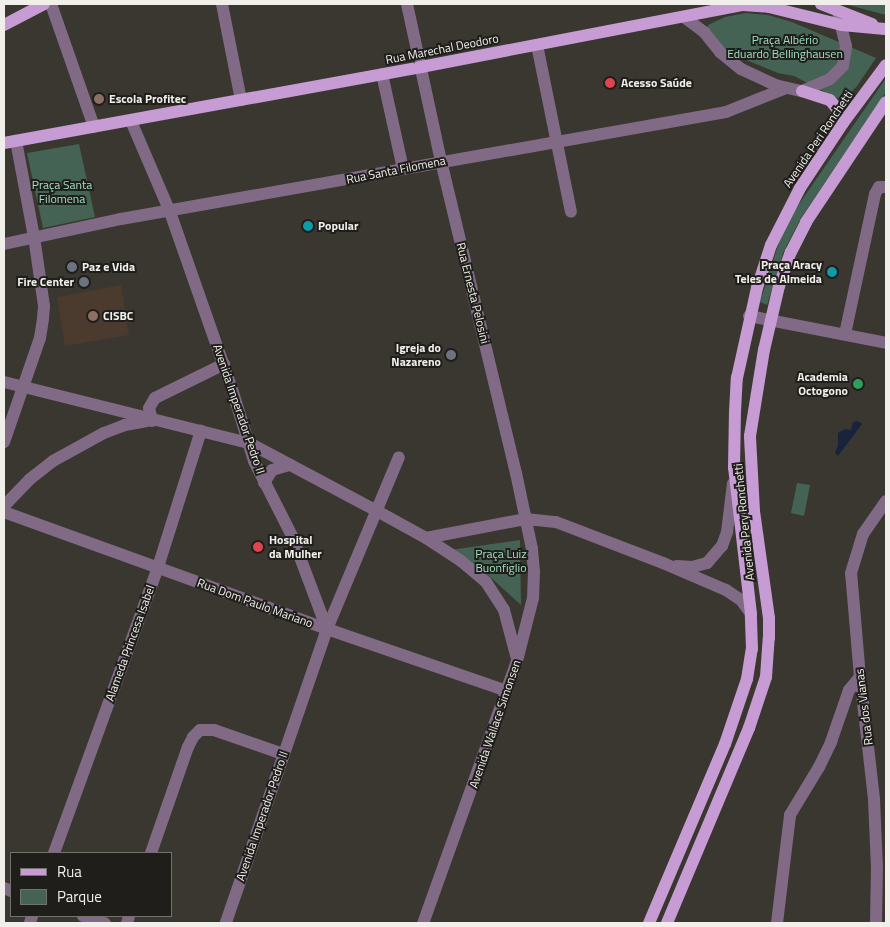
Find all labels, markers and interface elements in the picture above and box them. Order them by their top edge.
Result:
street label: Rua Marechal Deodoro [384,31,500,67]
park label: Praça Albério Eduardo Bellinghausen [727,33,843,61]
marker: Acesso Saúde [603,76,617,90]
place label: Acesso Saúde [621,76,692,90]
street label: Avenida Peri Ronchetti [780,88,856,190]
place label: Escola Profitec [109,92,186,106]
marker: Escola Profitec [93,93,105,105]
street label: Rua Santa Filomena [345,153,447,187]
park label: Praça Santa Filomena [32,178,92,206]
place label: Popular [318,219,358,233]
marker: Popular [302,220,314,232]
street label: Rua Ernesta Pelosini [453,241,493,345]
place label: Praça Aracy Teles de Almeida [735,258,822,286]
place label: Paz e Vida [82,260,135,274]
marker: Paz e Vida [66,261,78,273]
marker: Praça Aracy Teles de Almeida [826,266,838,278]
place label: Fire Center [17,275,74,289]
marker: Fire Center [78,276,90,288]
place label: CISBC [103,309,133,323]
marker: CISBC [87,310,99,322]
place label: Igreja do Nazareno [391,341,441,369]
street label: Avenida Imperador Pedro II [210,342,268,476]
marker: Igreja do Nazareno [445,349,457,361]
place label: Academia Octogono [797,370,848,398]
marker: Academia Octogono [852,378,864,390]
street label: Avenida Pery Ronchetti [731,463,757,581]
place label: Hospital da Mulher [269,533,322,561]
marker: Hospital da Mulher [251,540,265,554]
park label: Praça Luiz Buonfiglio [475,547,527,575]
street label: Rua Dom Paulo Mariano [195,575,315,631]
street label: Alameda Princesa Isabel [102,583,158,703]
street label: Avenida Wallace Simonsen [466,658,524,790]
street label: Rua dos Vianas [852,668,876,746]
street label: Avenida Imperador Pedro II [233,749,291,883]
legend [10,852,172,917]
text: Rua [57,860,82,883]
text: Parque [57,885,102,908]

